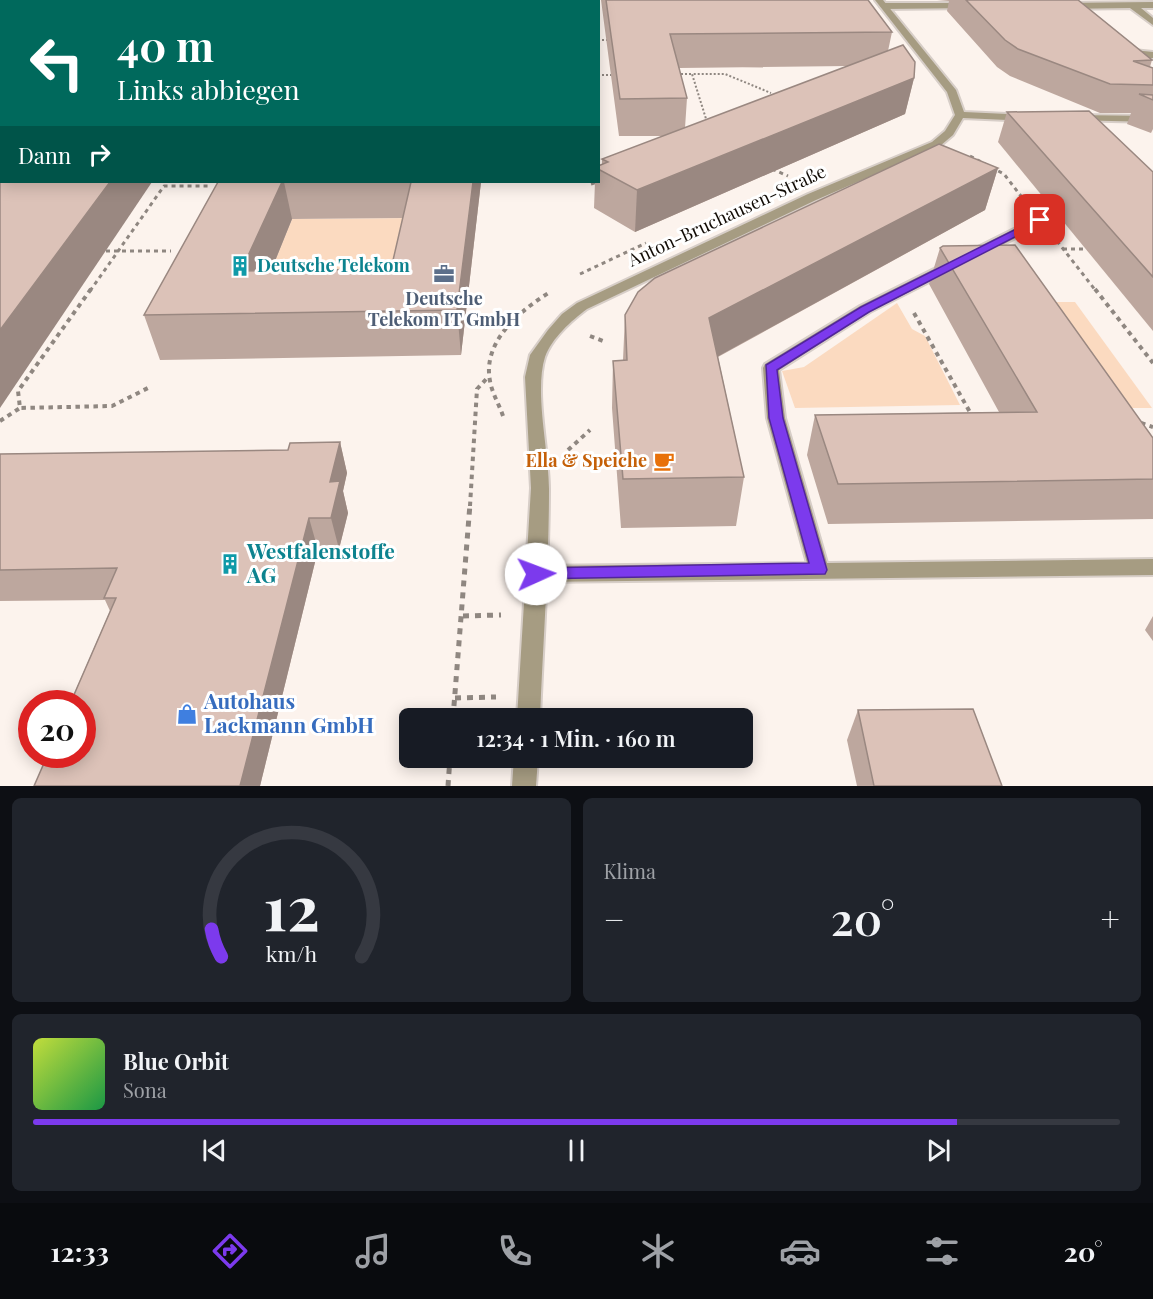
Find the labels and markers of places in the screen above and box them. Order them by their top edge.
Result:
pin [1014,194,1065,245]
place label: Deutsche Telekom [257,253,410,277]
building icon: Deutsche Telekom [228,254,252,278]
office icon: Deutsche Telekom IT GmbH [432,262,456,286]
place label: Deutsche Telekom IT GmbH [368,286,520,331]
place label: Ella & Speiche [525,448,647,472]
cafe icon: Ella & Speiche [652,449,676,473]
place label: Westfalenstoffe AG [246,536,395,588]
building icon: Westfalenstoffe AG [218,552,242,576]
place label: Autohaus Lackmann GmbH [203,686,374,738]
shop icon: Autohaus Lackmann GmbH [175,702,199,726]

